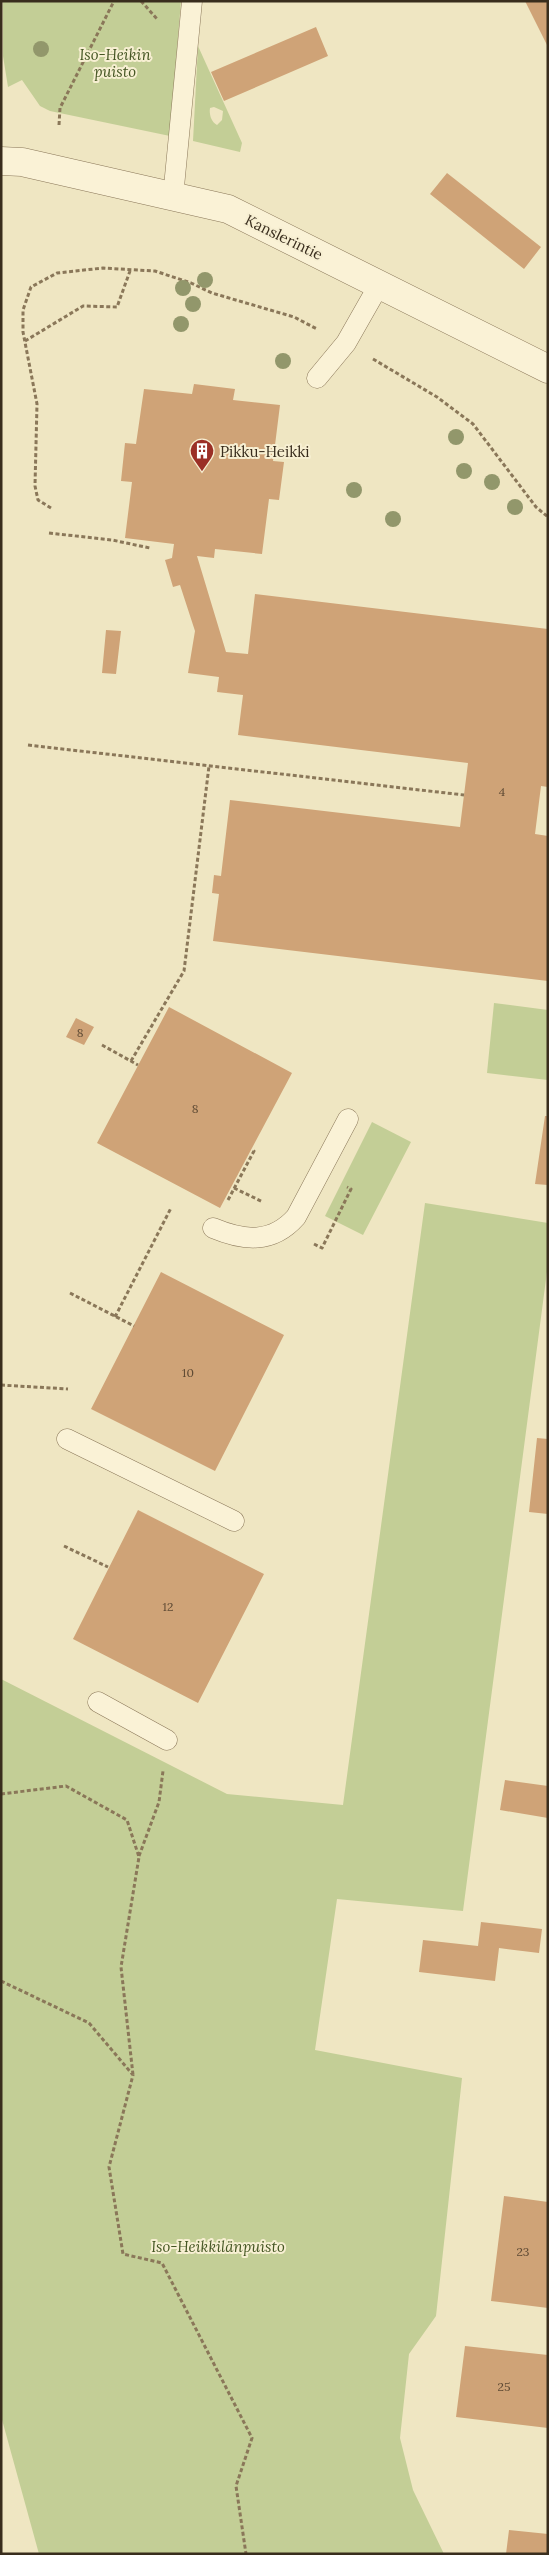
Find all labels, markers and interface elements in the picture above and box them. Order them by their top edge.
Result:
park label: Iso-Heikin puisto [79,45,151,81]
street label: Kanslerintie [242,210,326,264]
building icon: Pikku-Heikki [189,438,215,472]
place label: Pikku-Heikki [220,442,310,461]
house number: 4 [499,784,506,799]
house number: 8 [77,1025,84,1040]
house number: 8 [192,1101,199,1116]
house number: 10 [182,1365,194,1380]
house number: 12 [163,1599,173,1614]
park label: Iso-Heikkilänpuisto [151,2237,285,2256]
house number: 23 [517,2244,530,2259]
house number: 25 [498,2379,510,2394]

